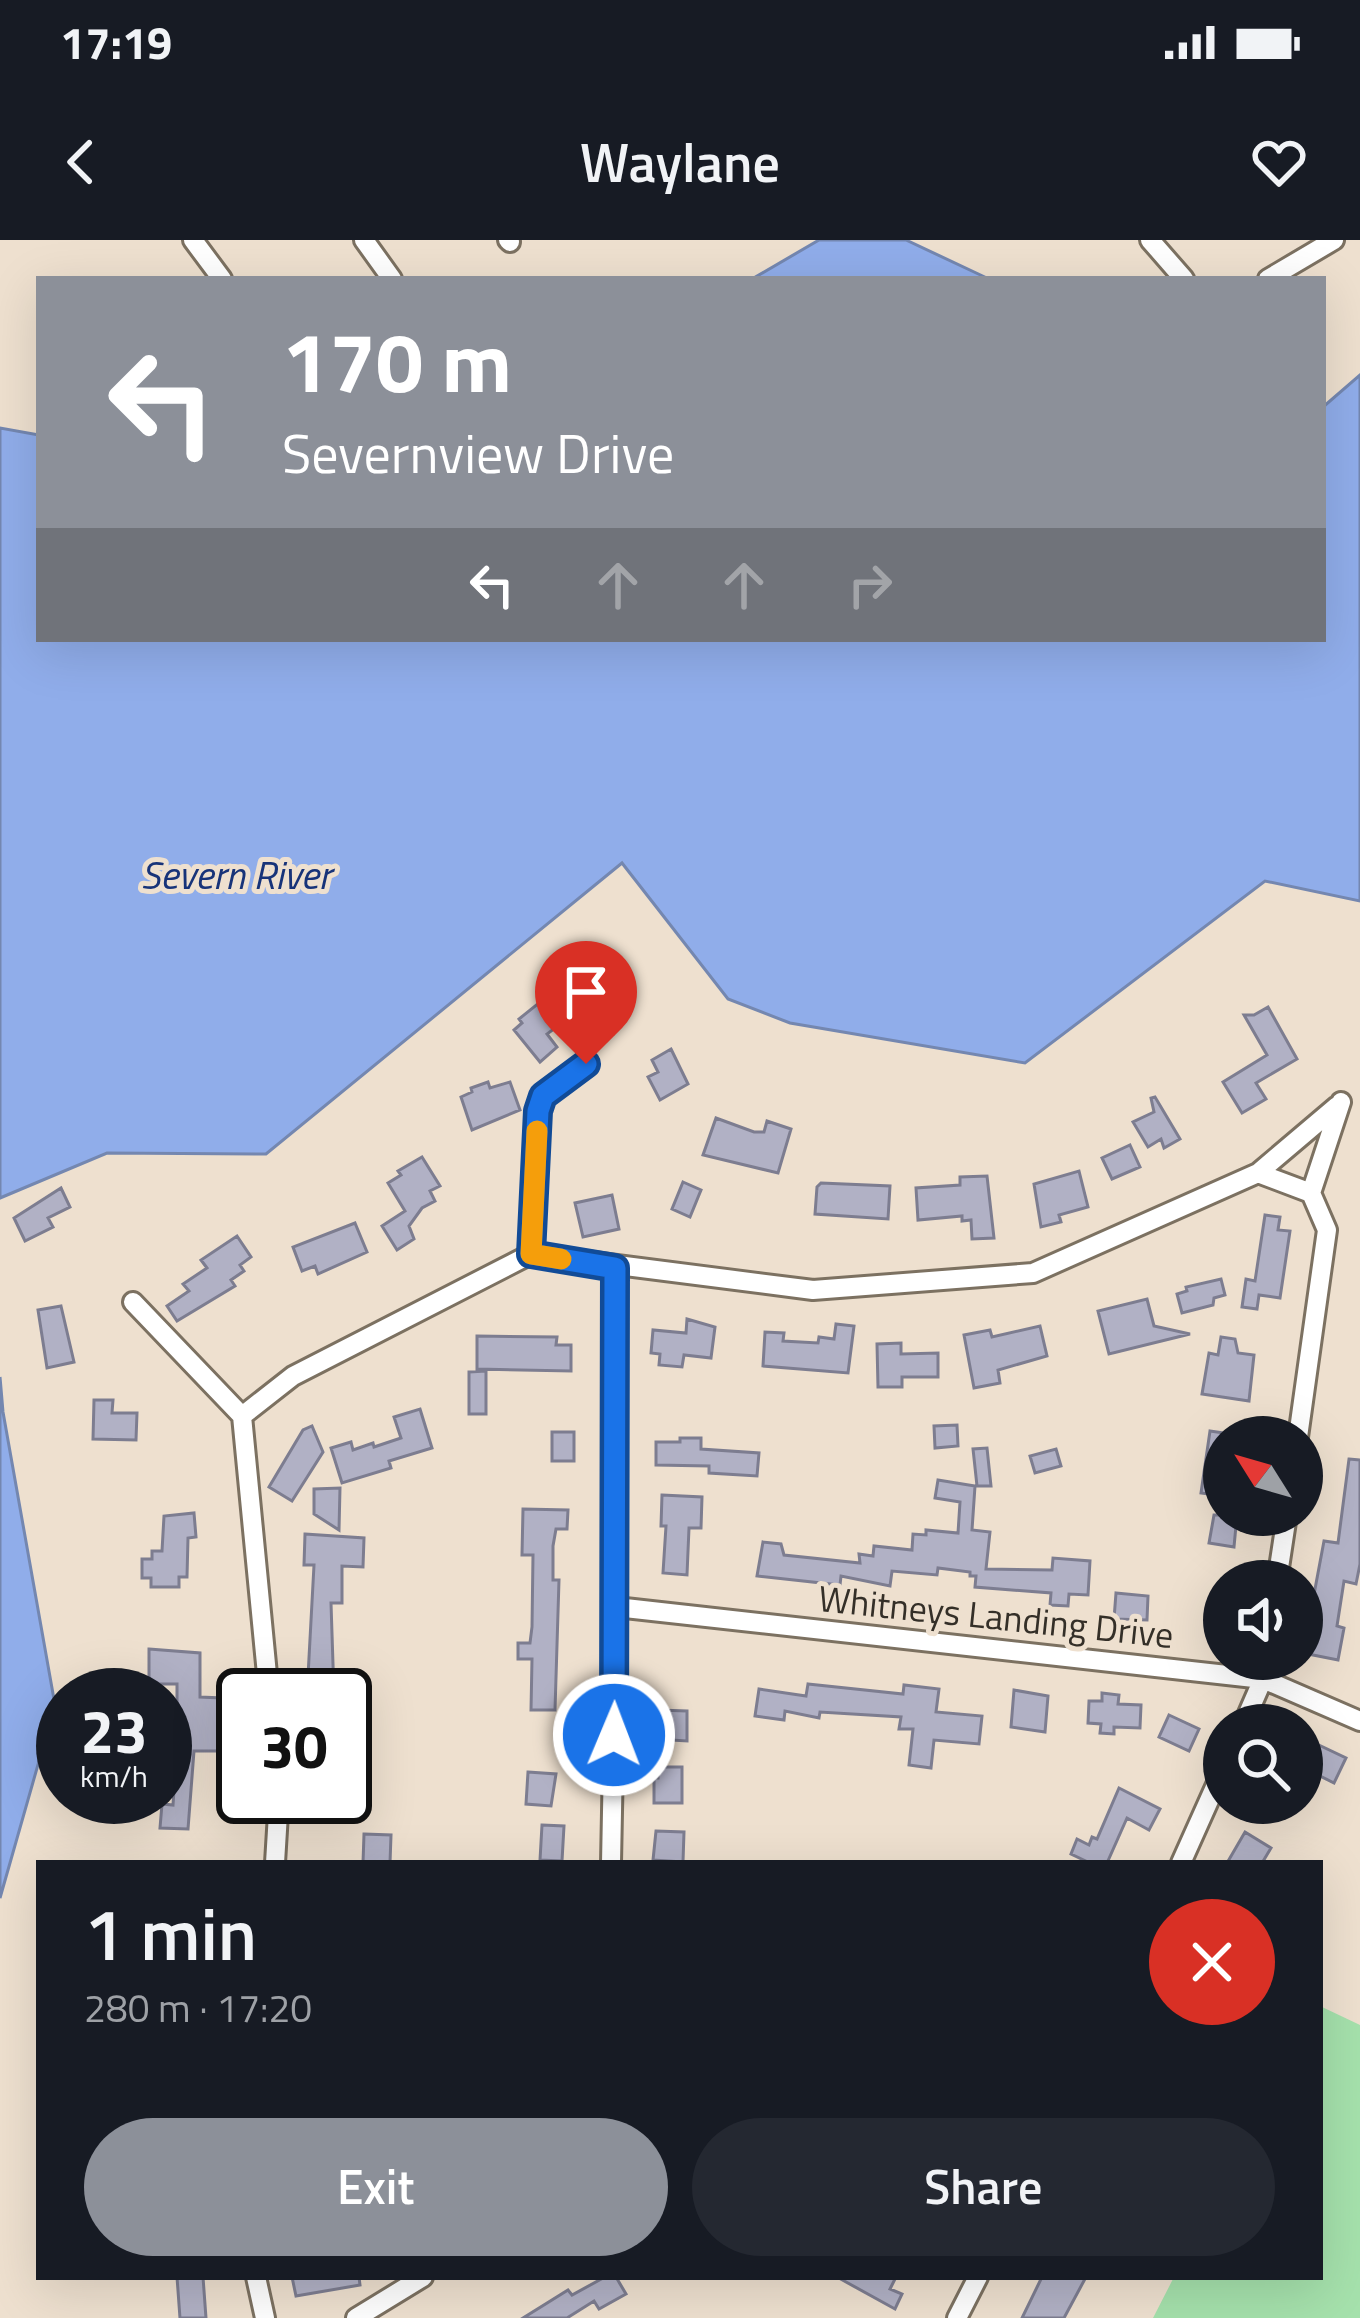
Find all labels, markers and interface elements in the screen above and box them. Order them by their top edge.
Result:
text: 17:19 [60,8,172,76]
text: Waylane [580,121,780,203]
icon: back [48,129,114,195]
icon: heart [1246,129,1312,195]
text: 170 m [282,297,512,425]
icon: left [84,324,240,480]
text: Severnview Drive [282,412,674,494]
icon: left [459,552,525,618]
icon: ahead [585,552,651,618]
icon: ahead [711,552,777,618]
icon: right [837,552,903,618]
water label: Severn River [141,845,336,904]
pin [535,941,637,1064]
icon: arrive [553,959,619,1025]
north arrow [1203,1416,1323,1536]
map controls [1203,1416,1323,1824]
button: sound [1203,1560,1323,1680]
street label: Whitneys Landing Drive [816,1570,1176,1662]
speed limit sign: 30 [216,1668,372,1824]
position arrow [551,1672,677,1798]
text: 23 [80,1685,148,1776]
button: search [1203,1704,1323,1824]
text: km/h [80,1753,148,1799]
text: 1 min [84,1878,257,1988]
button: close [1149,1899,1275,2025]
text: 280 m · 17:20 [84,1978,312,2037]
button: Exit [84,2118,668,2256]
button: Share [692,2118,1275,2256]

